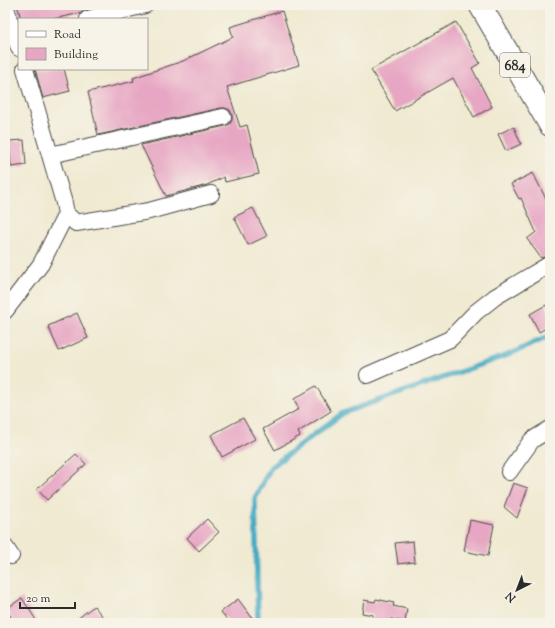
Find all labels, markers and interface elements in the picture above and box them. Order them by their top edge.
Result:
legend [18,18,148,70]
text: Road [54,26,81,44]
text: Building [54,46,98,64]
road number: 684 [500,53,530,77]
north arrow [497,570,537,610]
scale bar [20,584,75,610]
text: N [502,588,520,606]
text: 20 m [26,590,51,608]

